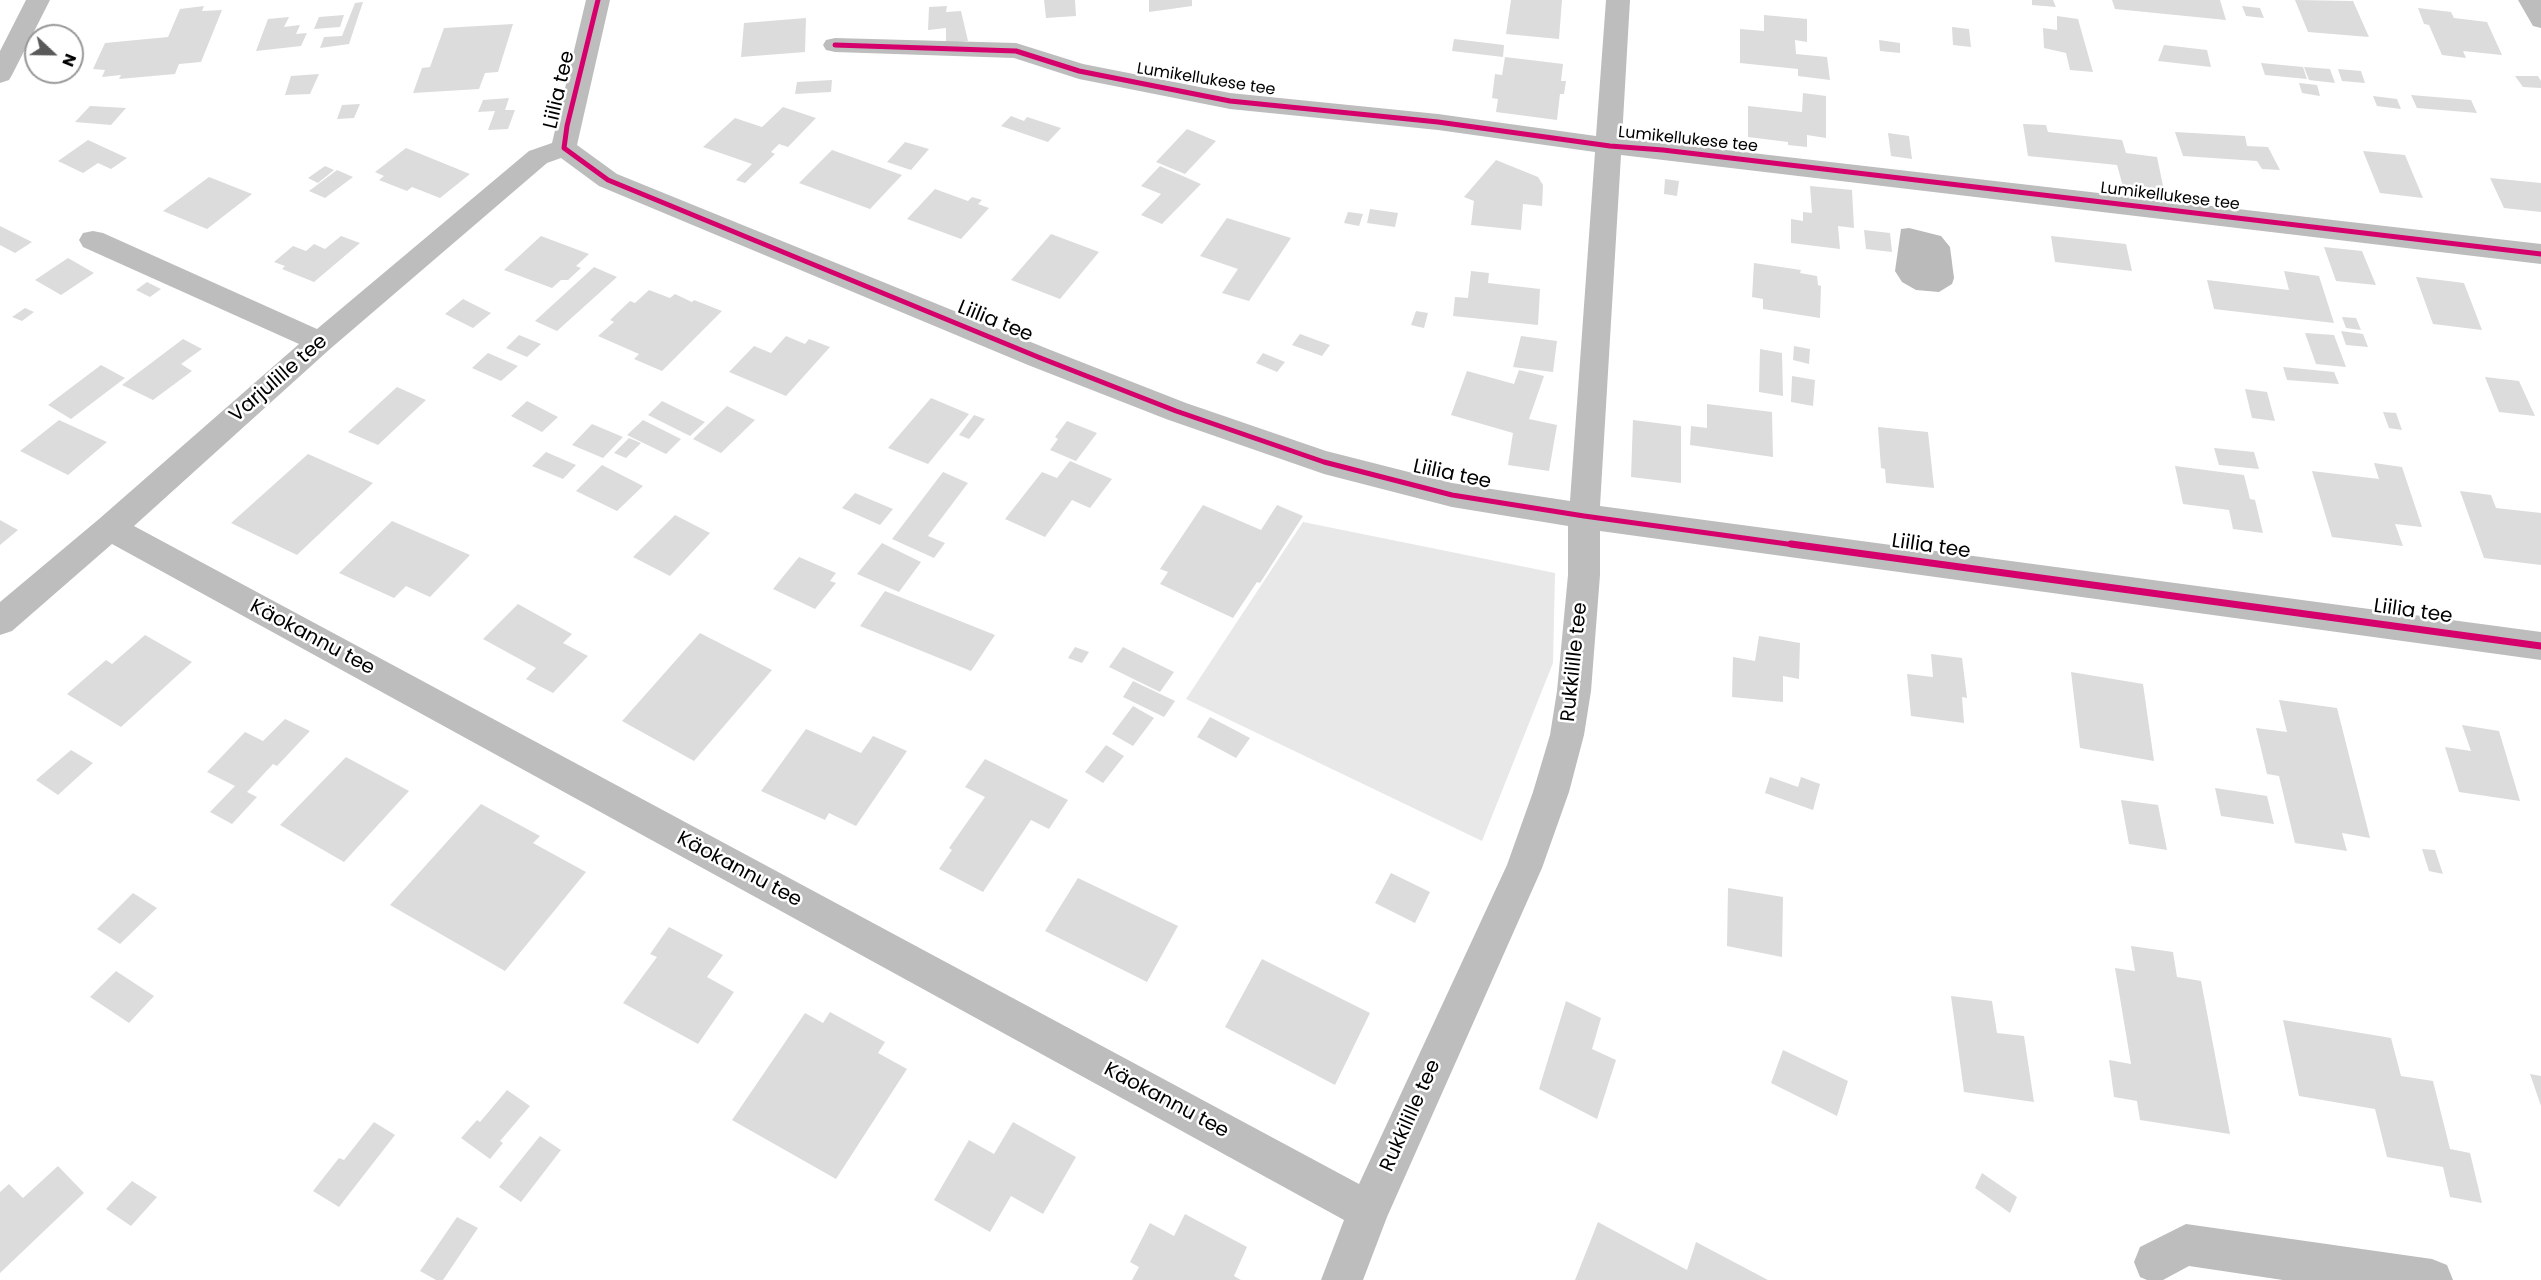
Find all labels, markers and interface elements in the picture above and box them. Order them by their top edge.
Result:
north arrow [24,24,84,84]
street label: Liilia tee [539,49,581,131]
text: N [56,50,82,70]
street label: Lumikellukese tee [1135,60,1277,100]
street label: Lumikellukese tee [1617,123,1759,157]
street label: Lumikellukese tee [2099,179,2241,215]
street label: Liilia tee [954,296,1036,348]
street label: Varjulille tee [225,330,333,428]
street label: Liilia tee [1411,455,1493,495]
street label: Liilia tee [1890,530,1972,564]
street label: Käokannu tee [245,595,379,681]
street label: Liilia tee [2372,595,2454,629]
street label: Rukkilille tee [1557,601,1593,723]
street label: Käokannu tee [672,827,806,913]
street label: Rukkilille tee [1376,1056,1446,1176]
street label: Käokannu tee [1099,1058,1233,1144]

